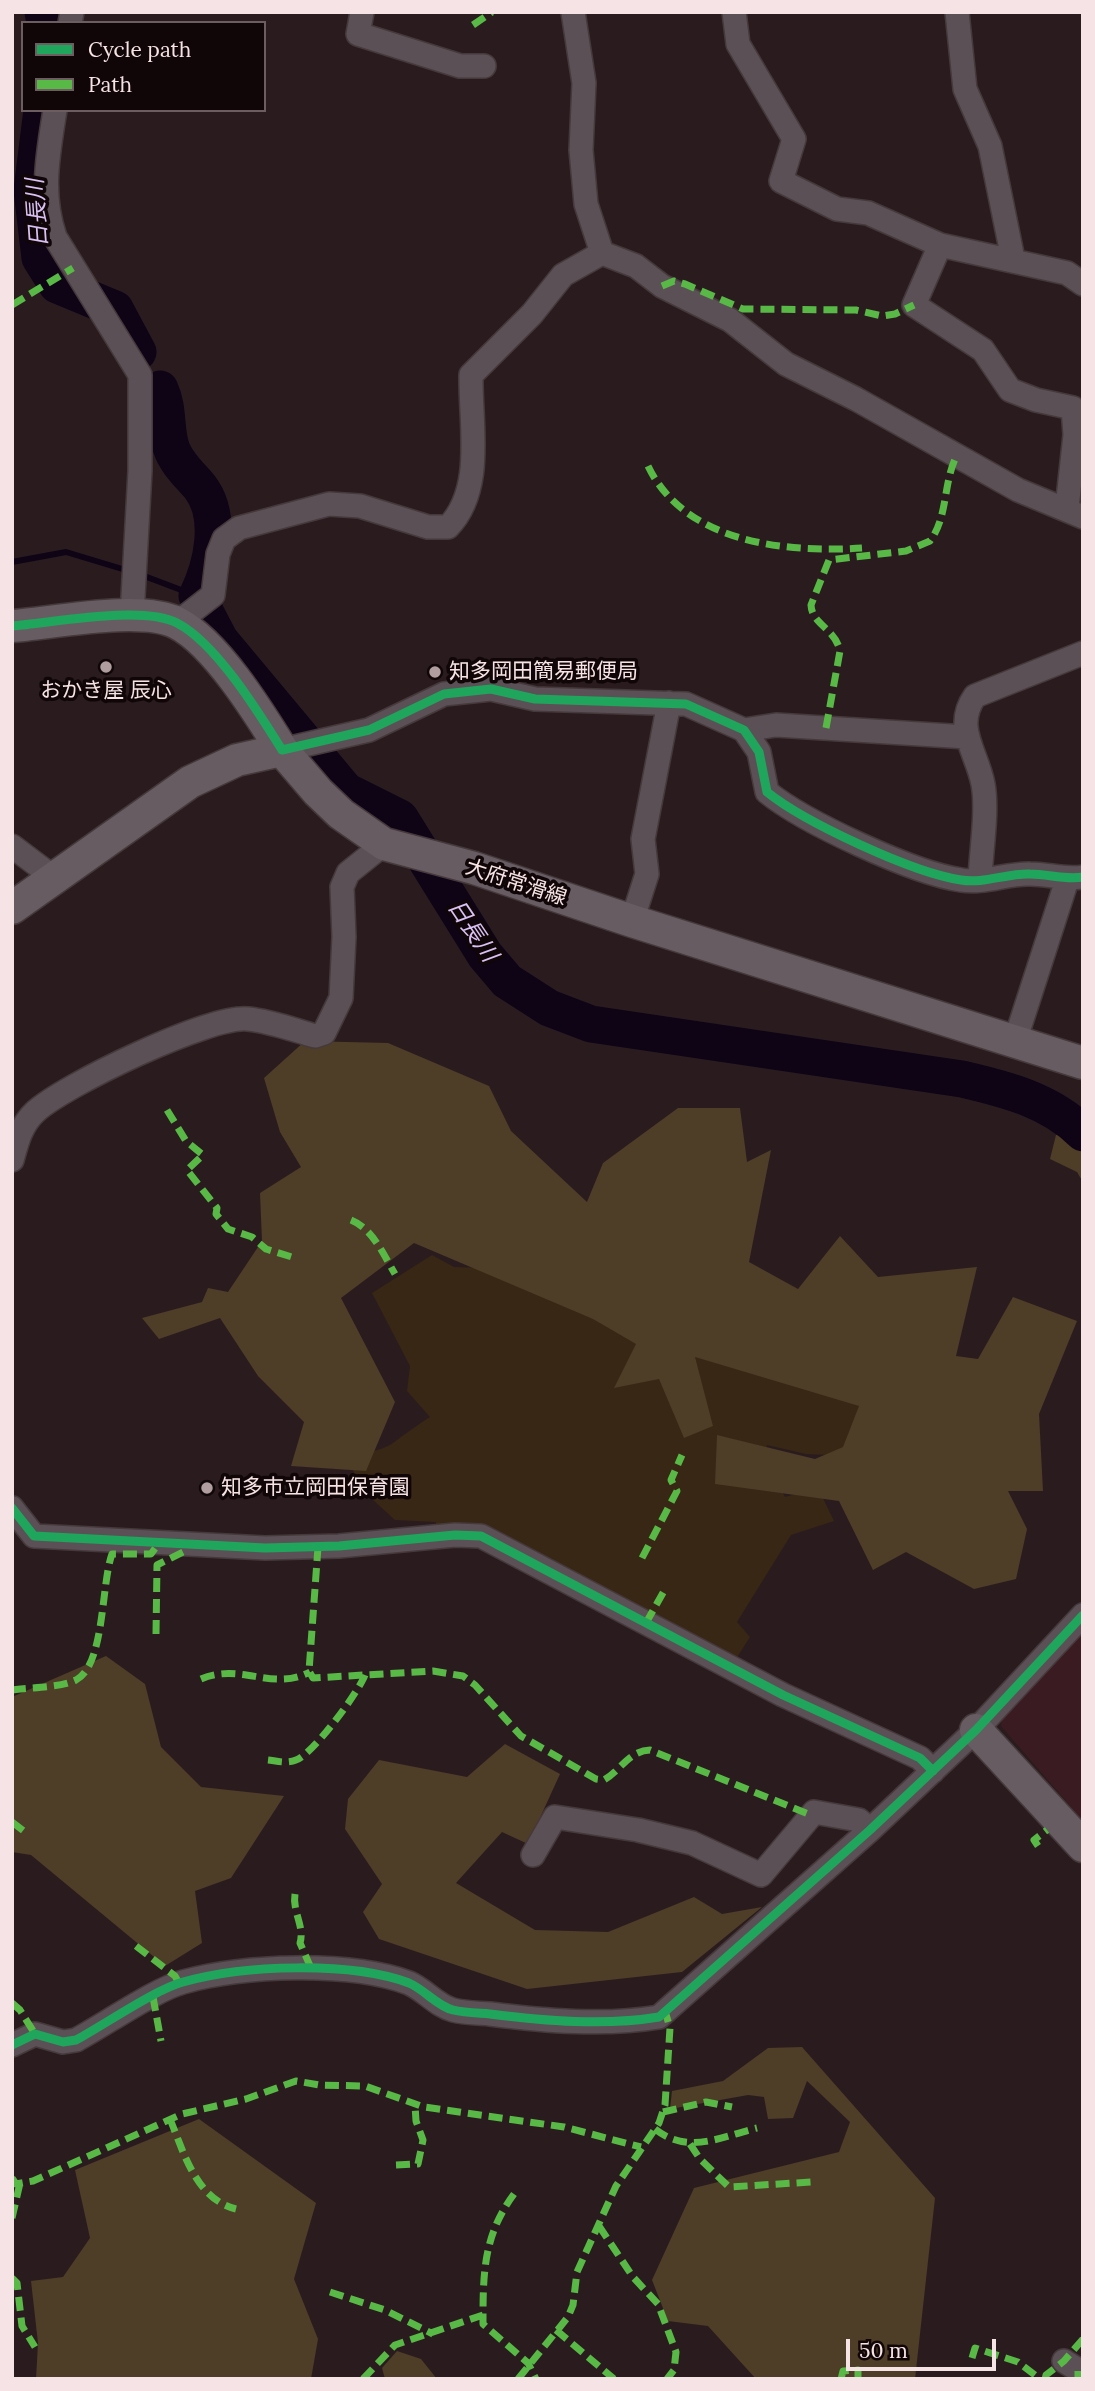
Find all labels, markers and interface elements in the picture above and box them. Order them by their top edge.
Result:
legend [21,21,266,112]
text: Cycle path [88,36,191,63]
text: Path [88,71,132,98]
water label: 日長川 [22,178,54,248]
marker: おかき屋 辰心 [98,659,114,675]
place label: 知多岡田簡易郵便局 [449,659,638,685]
marker: 知多岡田簡易郵便局 [427,664,443,680]
place label: おかき屋 辰心 [40,678,172,704]
street label: 大府常滑線 [462,855,570,911]
water label: 日長川 [441,895,503,967]
place label: 知多市立岡田保育園 [221,1475,410,1501]
marker: 知多市立岡田保育園 [199,1480,215,1496]
scale bar [850,2324,1000,2368]
text: 50 m [859,2337,908,2364]

